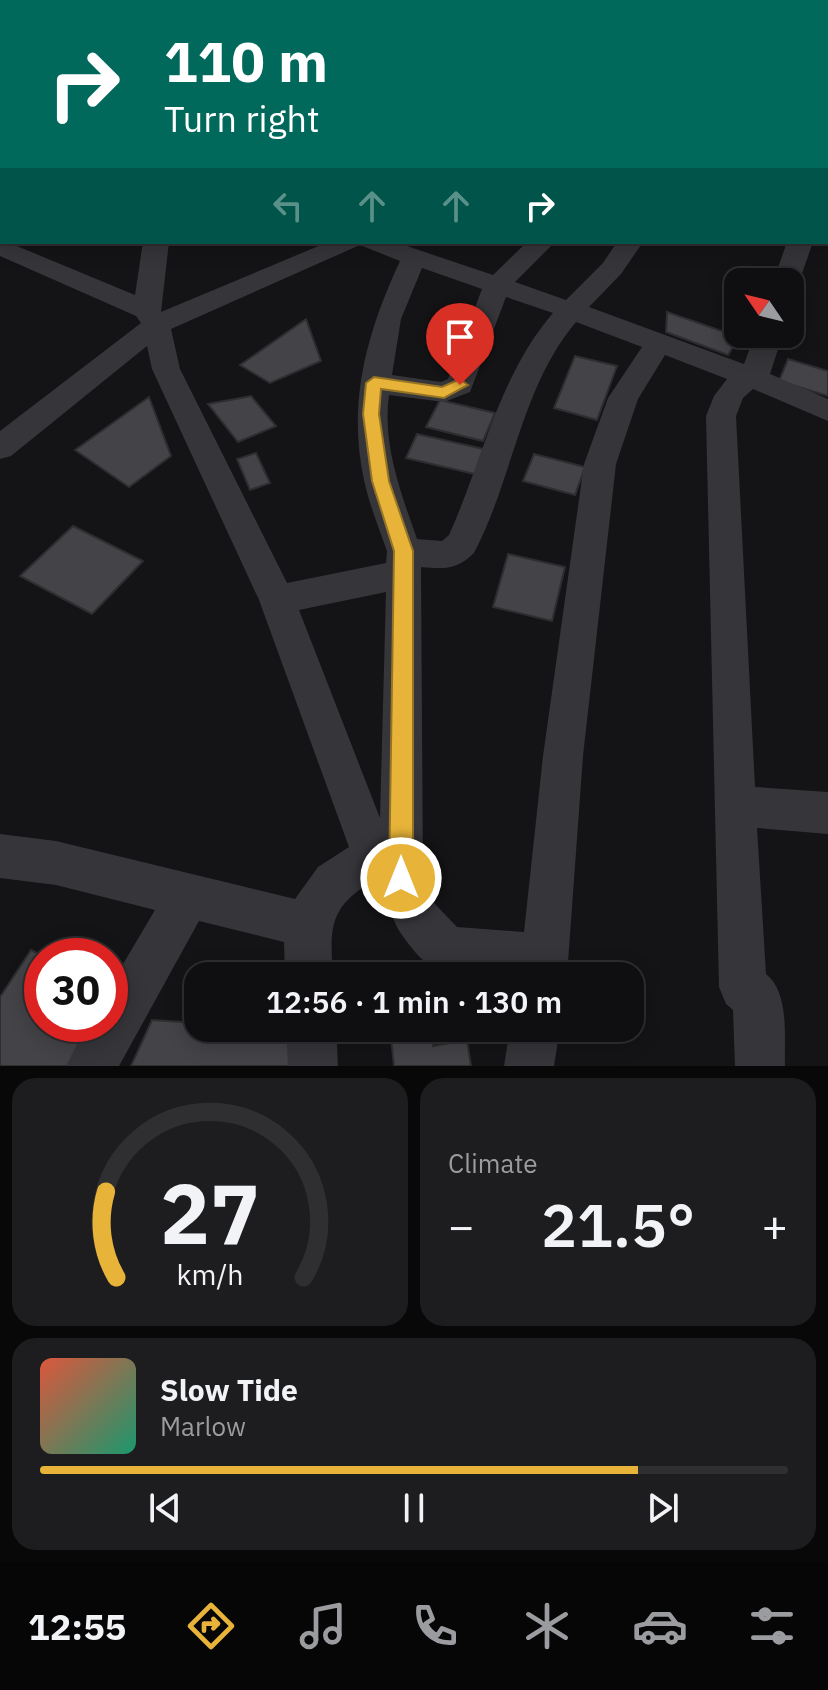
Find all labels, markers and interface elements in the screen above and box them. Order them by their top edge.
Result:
text: 110 m [164,25,328,97]
icon: right [32,32,136,136]
text: Turn right [164,95,320,142]
icon: left [266,184,310,228]
icon: ahead [350,184,394,228]
icon: ahead [434,184,478,228]
icon: right [518,184,562,228]
north arrow [724,268,804,348]
map controls [724,268,804,348]
pin [426,303,494,385]
icon: arrive [438,315,482,359]
position arrow [359,836,443,920]
speed limit sign: 30 [24,938,128,1042]
text: 12:56 · 1 min · 130 m [266,982,562,1021]
text: Climate [448,1146,538,1180]
text: 27 [160,1159,260,1267]
text: 21.5° [541,1185,695,1264]
text: − [448,1197,474,1254]
text: + [762,1197,788,1254]
text: km/h [176,1256,244,1293]
text: Slow Tide [160,1370,298,1409]
text: Marlow [160,1409,246,1443]
icon: previous [143,1486,187,1530]
icon: pause [392,1486,436,1530]
icon: next [641,1486,685,1530]
icon: directions [183,1598,239,1654]
icon: music [295,1598,351,1654]
icon: phone [407,1598,463,1654]
icon: climate [519,1598,575,1654]
icon: car [632,1598,688,1654]
icon: filters [744,1598,800,1654]
text: 12:55 [28,1603,126,1650]

